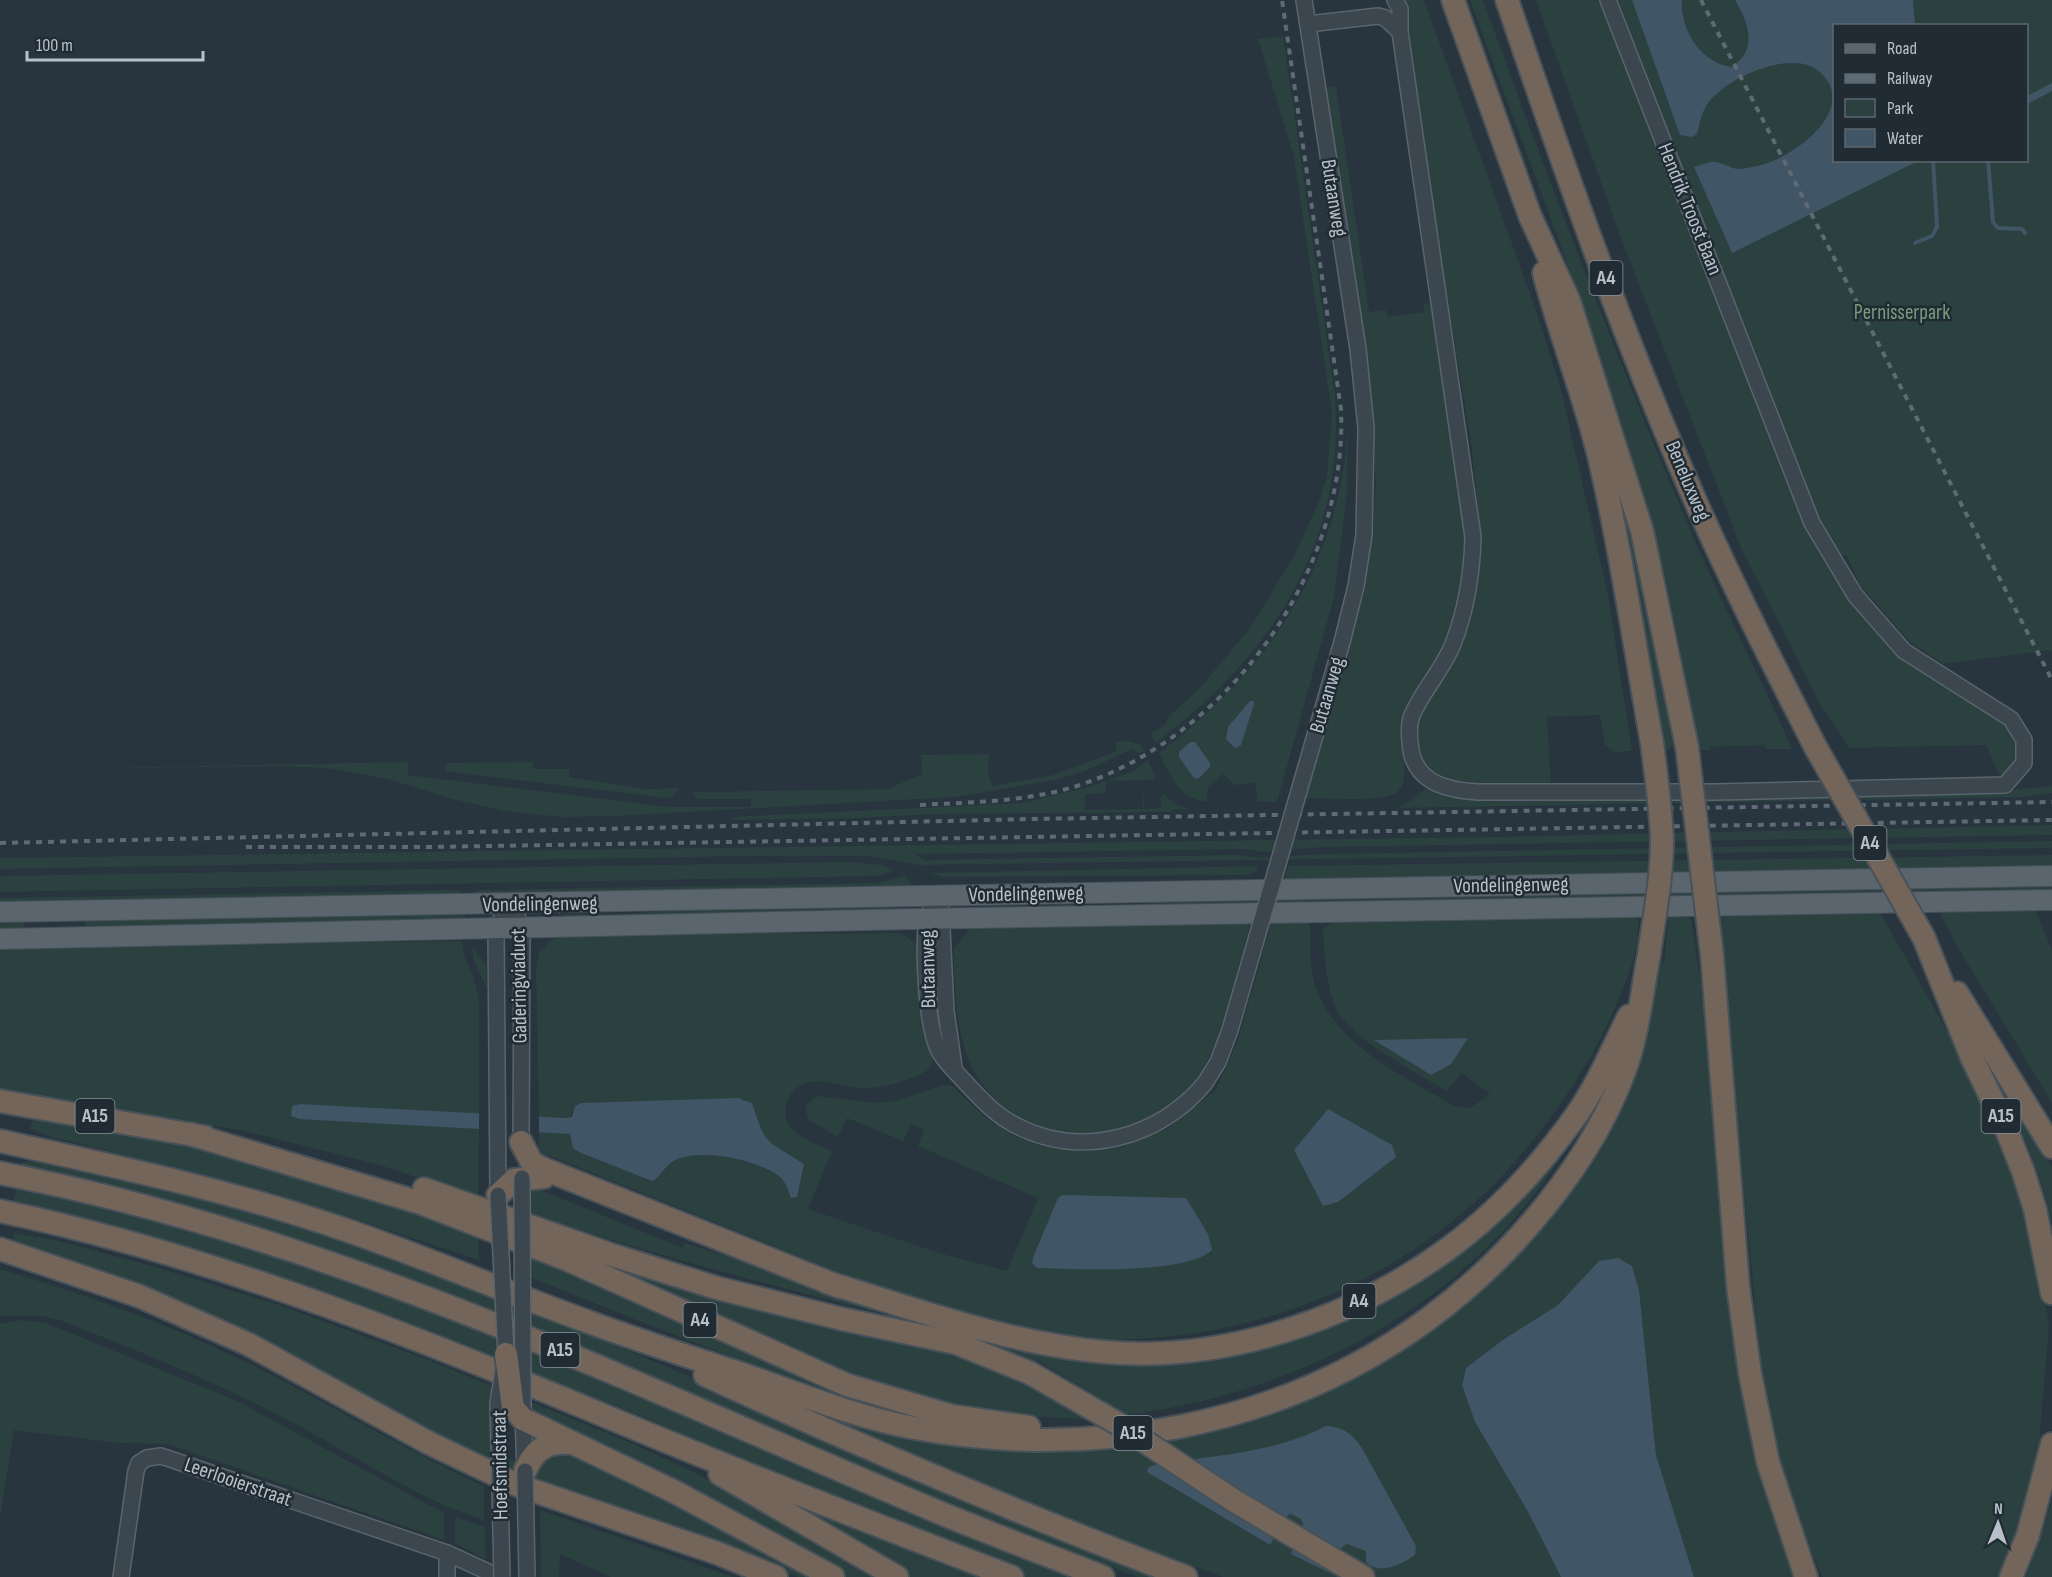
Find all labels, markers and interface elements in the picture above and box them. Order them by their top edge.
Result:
scale bar [27,24,202,62]
legend [1833,24,2028,162]
text: 100 m [36,35,73,56]
text: Road [1887,38,1917,59]
text: Railway [1887,68,1932,89]
text: Park [1887,98,1913,119]
text: Water [1887,128,1923,149]
street label: Hendrik Troost Baan [1652,139,1728,279]
street label: Butaanweg [1316,157,1352,239]
road number: A4 [1590,261,1622,295]
park label: Pernisserpark [1854,300,1950,325]
street label: Beneluxweg [1660,437,1716,525]
street label: Butaanweg [1304,654,1350,736]
road number: A4 [1854,826,1886,860]
street label: Vondelingenweg [1453,871,1569,899]
street label: Vondelingenweg [968,880,1084,908]
street label: Vondelingenweg [482,890,598,918]
street label: Gaderingviaduct [505,928,533,1044]
street label: Butaanweg [915,930,941,1008]
road number: A15 [76,1099,115,1133]
road number: A15 [1982,1099,2020,1133]
road number: A4 [1342,1284,1376,1318]
road number: A4 [684,1303,716,1337]
road number: A15 [540,1333,580,1367]
street label: Hoefsmidstraat [487,1410,513,1520]
road number: A15 [1114,1416,1152,1450]
street label: Leerlooierstraat [181,1452,295,1512]
north arrow [1968,1493,2028,1553]
text: N [1994,1500,2003,1519]

